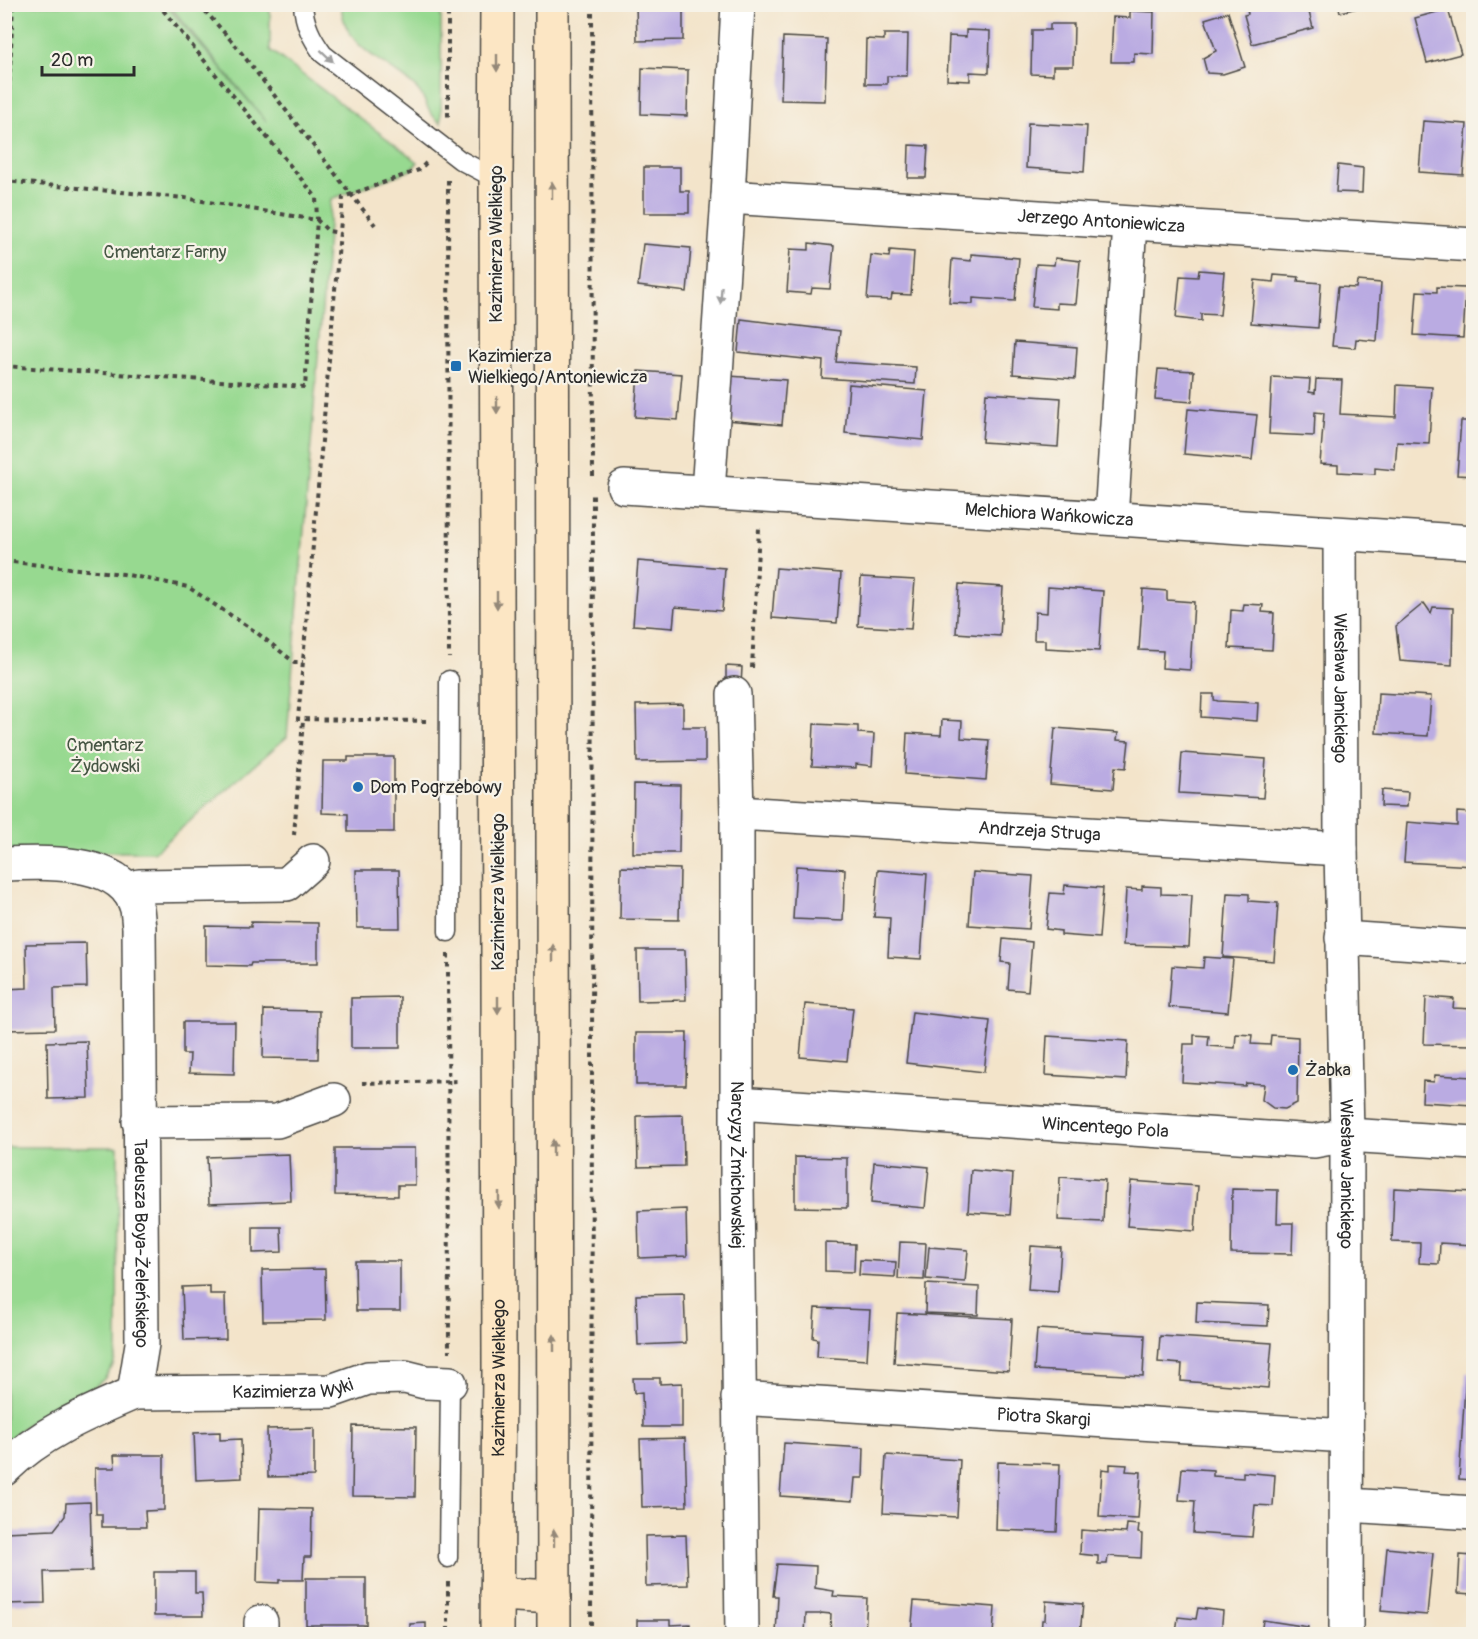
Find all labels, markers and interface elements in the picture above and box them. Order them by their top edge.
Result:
scale bar [42,39,134,77]
one-way arrow [320,48,334,62]
text: 20 m [51,49,93,72]
one-way arrow [492,53,502,72]
street label: Kazimierza Wielkiego [485,165,508,323]
one-way arrow [547,181,557,200]
street label: Jerzego Antoniewicza [1017,205,1186,238]
park label: Cmentarz Farny [103,241,227,264]
one-way arrow [716,285,726,304]
place label: Kazimierza Wielkiego/Antoniewicza [468,345,647,389]
marker: Kazimierza Wielkiego/Antoniewicza [449,359,463,373]
one-way arrow [492,396,502,415]
street label: Melchiora Wańkowicza [964,498,1134,532]
one-way arrow [492,591,502,610]
street label: Wiesława Janickiego [1328,613,1352,763]
park label: Cmentarz Żydowski [66,734,144,778]
place label: Dom Pogrzebowy [370,776,502,799]
marker: Dom Pogrzebowy [351,780,365,794]
street label: Kazimierza Wielkiego [487,813,510,971]
street label: Andrzeja Struga [978,816,1101,847]
one-way arrow [548,944,558,963]
one-way arrow [493,996,503,1015]
place label: Żabka [1305,1059,1351,1082]
marker: Żabka [1286,1063,1300,1077]
street label: Narcyzy Żmichowskiej [725,1081,749,1249]
street label: Wiesława Janickiego [1334,1099,1358,1249]
street label: Wincentego Pola [1041,1112,1169,1143]
street label: Tadeusza Boya-Żeleńskiego [129,1139,153,1348]
one-way arrow [548,1139,558,1158]
one-way arrow [494,1191,504,1210]
street label: Kazimierza Wielkiego [487,1299,511,1457]
one-way arrow [549,1334,559,1353]
street label: Kazimierza Wyki [232,1373,356,1404]
street label: Piotra Skargi [996,1403,1091,1432]
one-way arrow [549,1529,559,1548]

